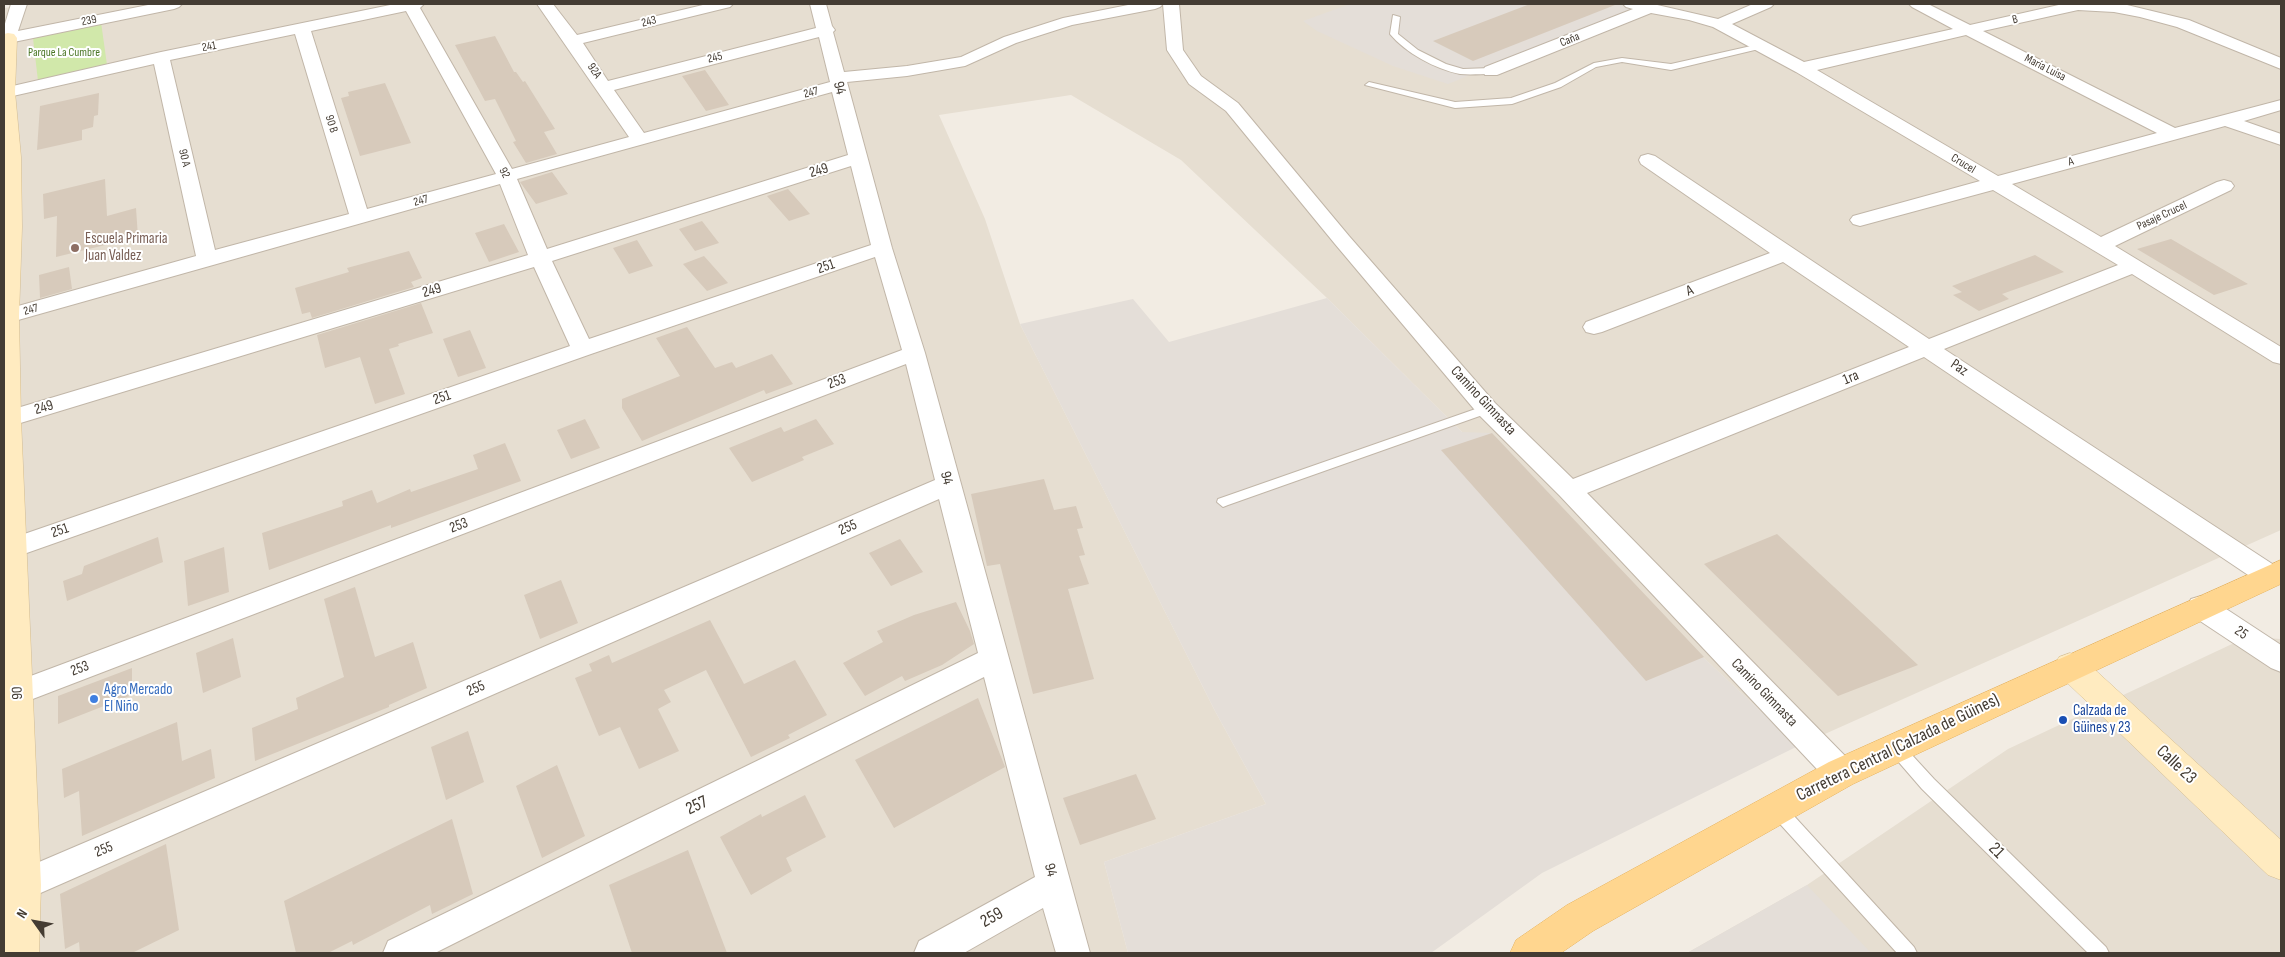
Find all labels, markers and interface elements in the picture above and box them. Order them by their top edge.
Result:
street label: 239 [80,12,98,30]
street label: B [2011,12,2019,28]
street label: 243 [640,13,658,31]
street label: Caña [1558,30,1582,50]
street label: 241 [201,39,217,55]
park label: Parque La Cumbre [28,46,100,60]
street label: 245 [706,49,724,67]
street label: María Luisa [2022,51,2068,85]
street label: 92A [584,61,604,81]
street label: 94 [829,80,849,96]
street label: 247 [802,84,820,102]
street label: 90 B [321,113,341,135]
street label: 90 A [175,148,193,168]
street label: Crucel [1948,151,1978,177]
street label: A [2067,154,2075,170]
street label: 249 [807,160,831,182]
street label: 92 [495,165,513,181]
street label: 247 [412,192,430,210]
street label: Pasaje Crucel [2135,198,2189,234]
place label: Escuela Primaria Juan Valdez [85,230,168,265]
marker: Escuela Primaria Juan Valdez [69,242,81,254]
street label: 251 [815,256,837,278]
street label: 249 [420,280,444,302]
street label: A [1684,281,1696,301]
street label: 247 [22,301,40,319]
street label: Paz [1947,356,1971,380]
street label: Camino Gimnasta [1446,363,1520,439]
street label: 1ra [1840,367,1862,389]
street label: 253 [825,370,849,394]
street label: 251 [431,387,453,409]
street label: 249 [32,397,56,419]
street label: 94 [936,469,956,487]
street label: 253 [447,514,471,538]
street label: 255 [836,516,860,540]
street label: 251 [49,520,71,542]
street label: 25 [2231,622,2251,644]
street label: Camino Gimnasta [1727,655,1801,731]
street label: 253 [68,657,92,681]
street label: 255 [464,677,488,701]
place label: Agro Mercado El Niño [104,681,172,716]
street label: 90 [9,686,27,700]
street label: Carretera Central (Calzada de Güines) [1793,689,2003,807]
marker: Agro Mercado El Niño [88,693,100,705]
place label: Calzada de Güines y 23 [2073,702,2130,737]
marker: Calzada de Güines y 23 [2057,714,2069,726]
street label: Calle 23 [2151,741,2201,789]
street label: 257 [682,792,712,820]
street label: 255 [92,838,116,862]
street label: 21 [1983,838,2009,864]
street label: 94 [1040,861,1060,879]
north arrow [10,897,60,947]
street label: 259 [977,903,1007,933]
text: N [13,906,31,921]

